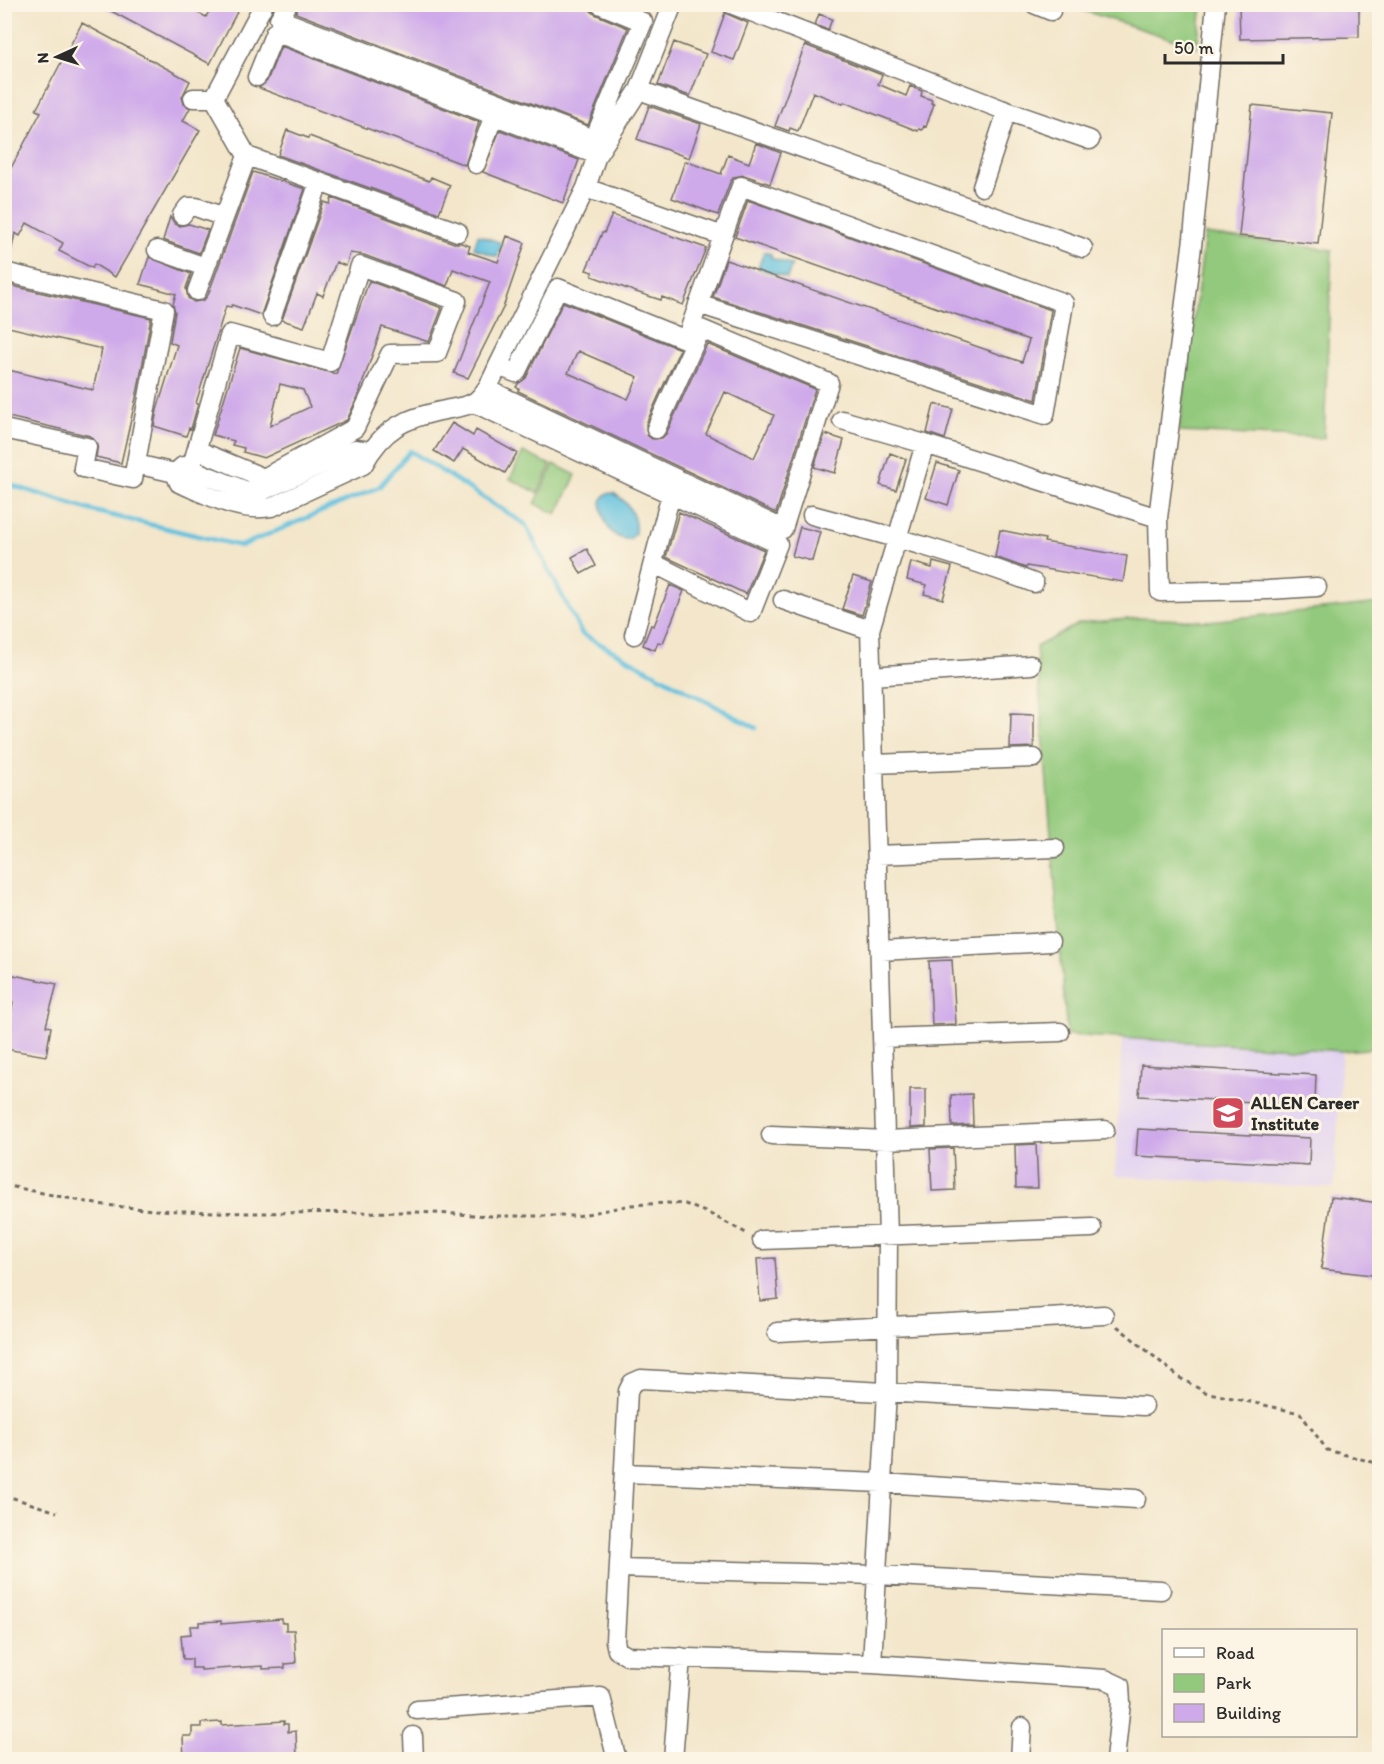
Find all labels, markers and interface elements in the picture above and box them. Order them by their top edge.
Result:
north arrow [27,27,87,87]
scale bar [1165,27,1284,65]
text: 50 m [1174,37,1214,59]
text: N [33,52,52,64]
place label: ALLEN Career Institute [1250,1092,1360,1135]
school or university icon: ALLEN Career Institute [1210,1095,1246,1131]
legend [1162,1629,1357,1737]
text: Road [1216,1642,1255,1664]
text: Park [1216,1672,1251,1694]
text: Building [1216,1702,1282,1724]

